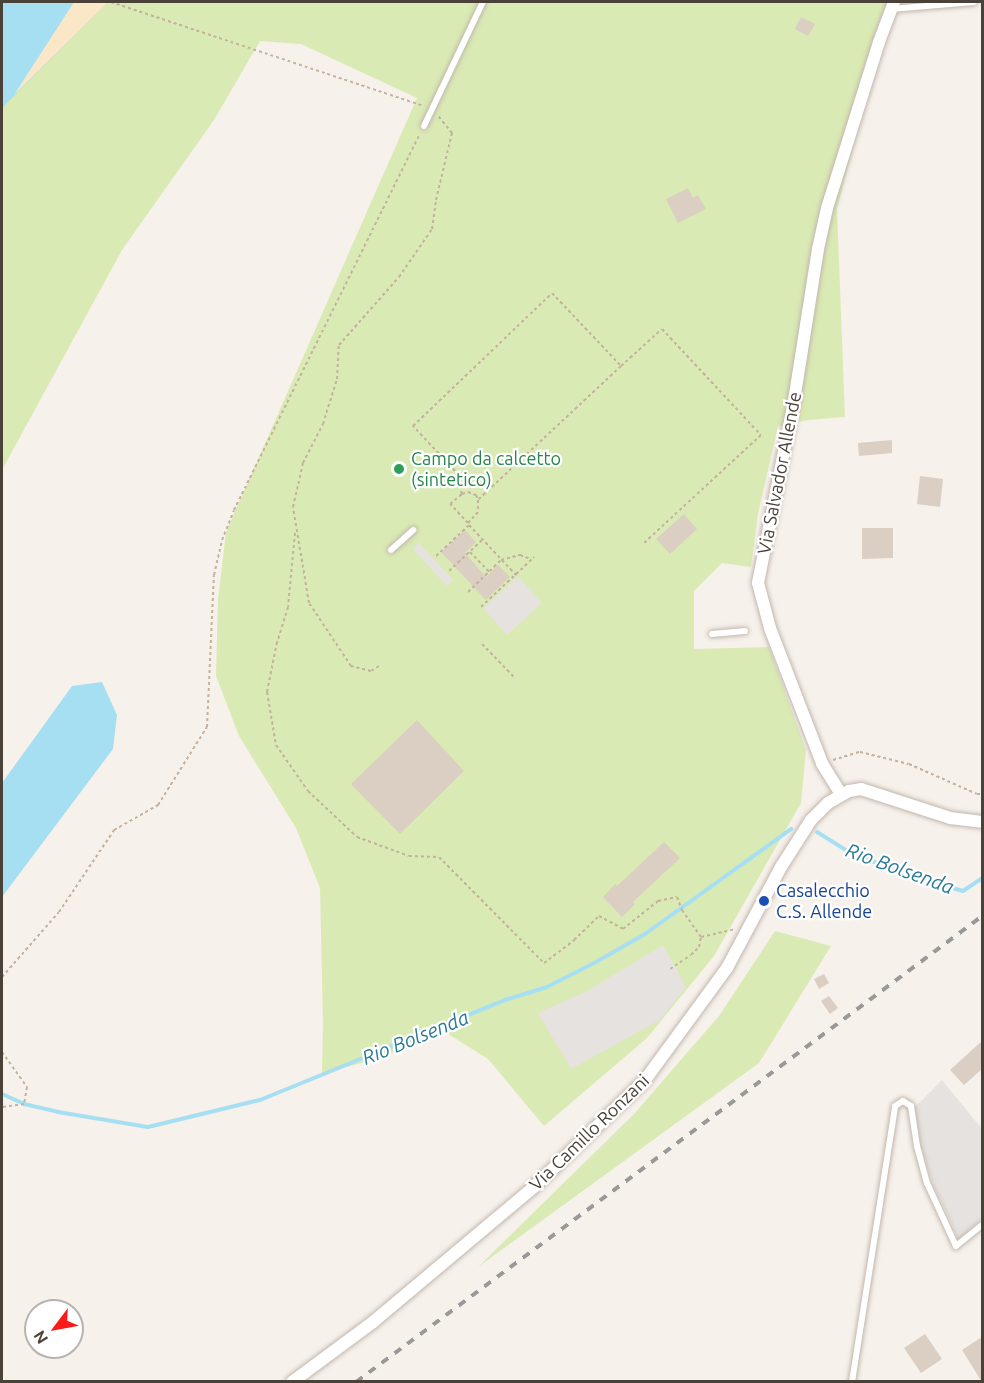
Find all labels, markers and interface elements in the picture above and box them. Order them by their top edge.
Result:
street label: Via Salvador Allende [753,390,805,556]
place label: Campo da calcetto (sintetico) [411,448,561,490]
marker: Campo da calcetto (sintetico) [392,462,406,476]
water label: Rio Bolsenda [843,837,957,899]
place label: Casalecchio C.S. Allende [776,880,872,922]
marker: Casalecchio C.S. Allende [757,894,771,908]
water label: Rio Bolsenda [358,1005,472,1069]
street label: Via Camillo Ronzani [525,1069,653,1195]
north arrow [24,1299,84,1359]
text: N [30,1328,51,1347]

